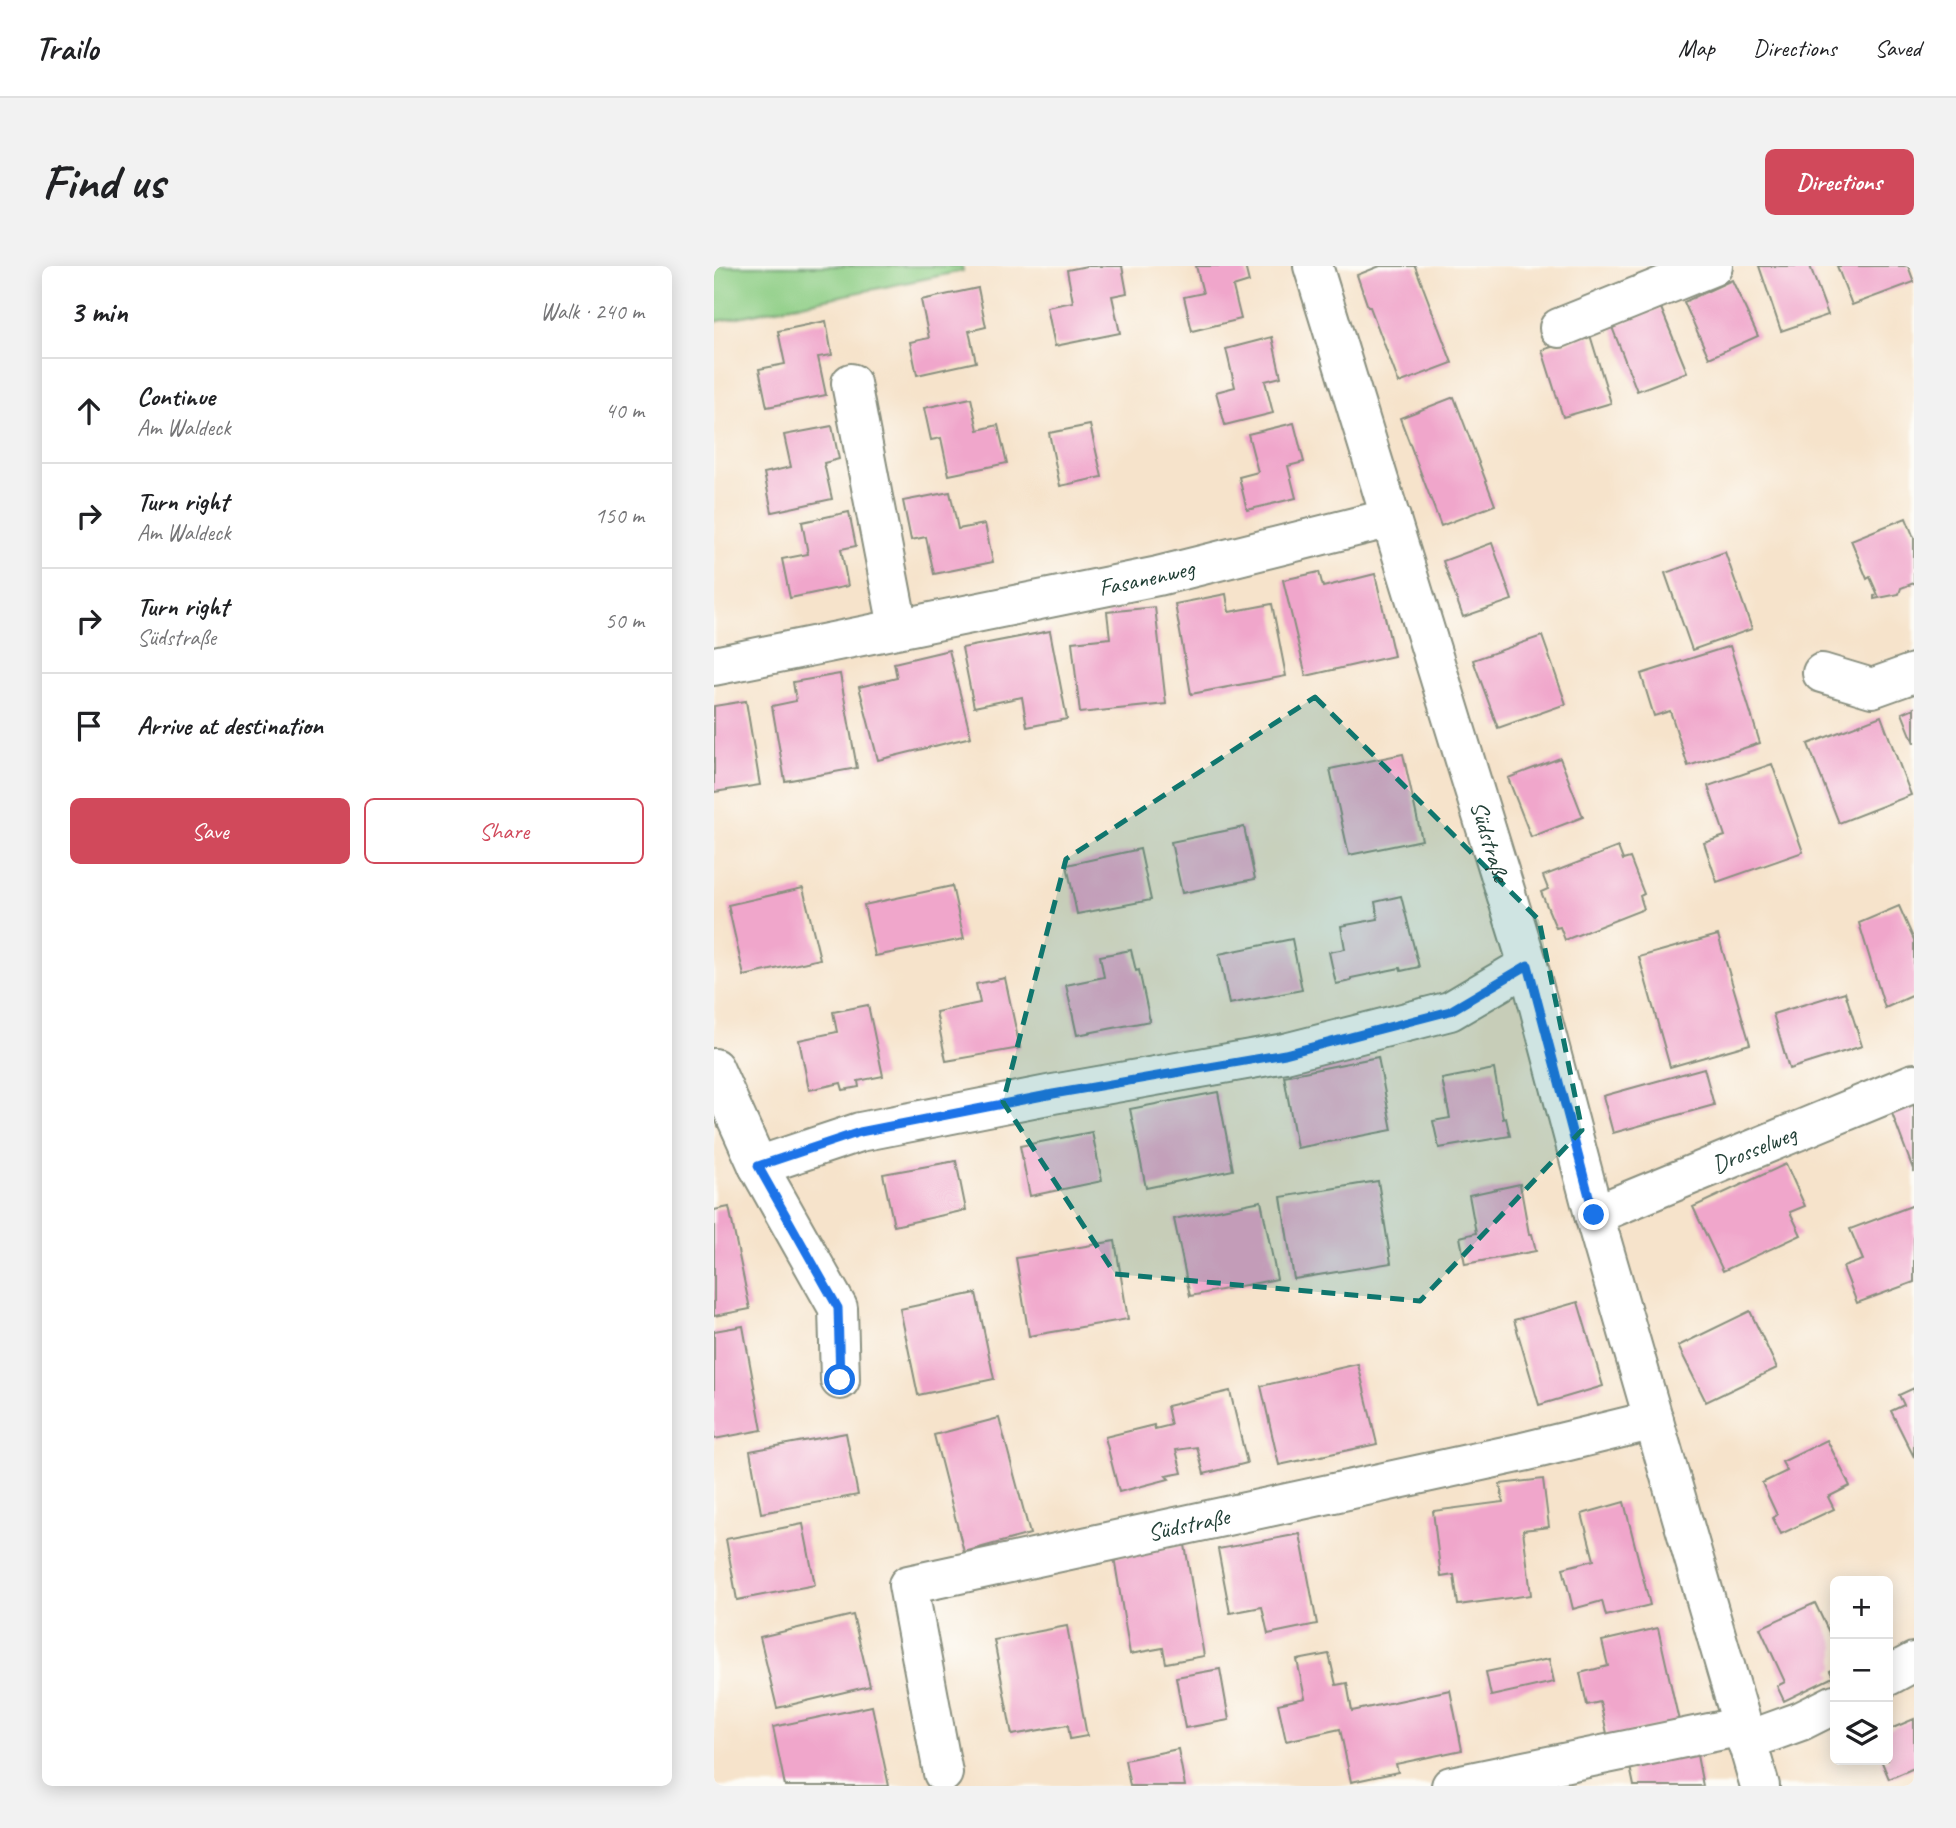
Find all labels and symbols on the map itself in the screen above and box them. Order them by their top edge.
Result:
street label: Fasanenweg [1096,552,1199,603]
street label: Südstraße [1464,798,1517,887]
street label: Drosselweg [1707,1118,1802,1180]
route end [1578,1199,1609,1230]
route start [824,1364,855,1395]
street label: Südstraße [1145,1501,1234,1548]

